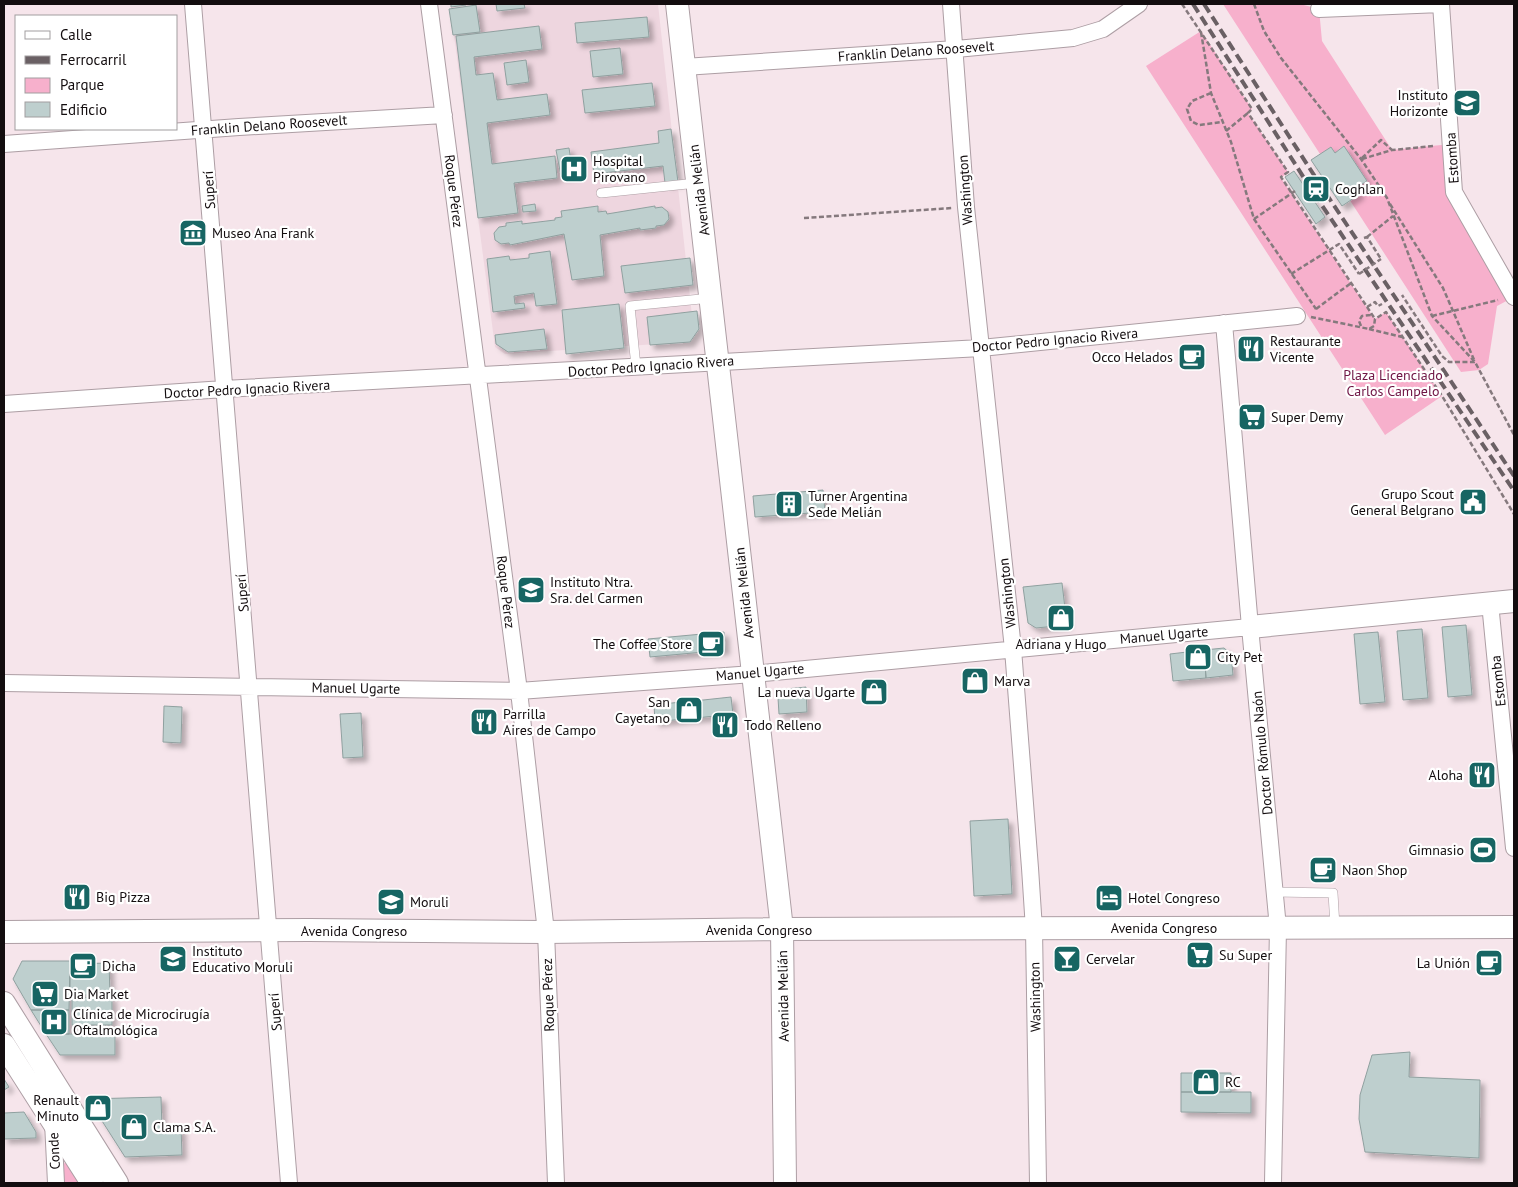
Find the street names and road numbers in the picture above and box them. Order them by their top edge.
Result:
street label: Franklin Delano Roosevelt [837,37,995,65]
street label: Franklin Delano Roosevelt [190,111,348,139]
street label: Estomba [1441,132,1463,184]
street label: Avenida Melián [684,143,714,237]
street label: Roque Pérez [441,153,467,229]
street label: Washington [954,154,976,226]
street label: Superí [199,170,219,210]
street label: Doctor Pedro Ignacio Rivera [971,324,1139,356]
street label: Doctor Pedro Ignacio Rivera [567,351,735,381]
street label: Doctor Pedro Ignacio Rivera [163,376,331,402]
street label: Avenida Melián [730,546,758,640]
street label: Roque Pérez [493,554,519,630]
street label: Washington [994,557,1020,629]
street label: Superí [231,573,253,613]
street label: Manuel Ugarte [1119,622,1209,648]
street label: Estomba [1486,654,1510,707]
street label: Manuel Ugarte [715,659,805,685]
street label: Manuel Ugarte [312,678,400,698]
street label: Doctor Rómulo Naón [1248,690,1276,816]
street label: Avenida Congreso [1111,919,1217,937]
street label: Avenida Congreso [706,921,812,939]
street label: Avenida Congreso [301,922,407,940]
street label: Avenida Melián [773,950,793,1042]
street label: Roque Pérez [538,958,558,1032]
street label: Washington [1025,962,1045,1032]
street label: Superí [264,992,286,1032]
street label: Conde [44,1132,64,1170]

